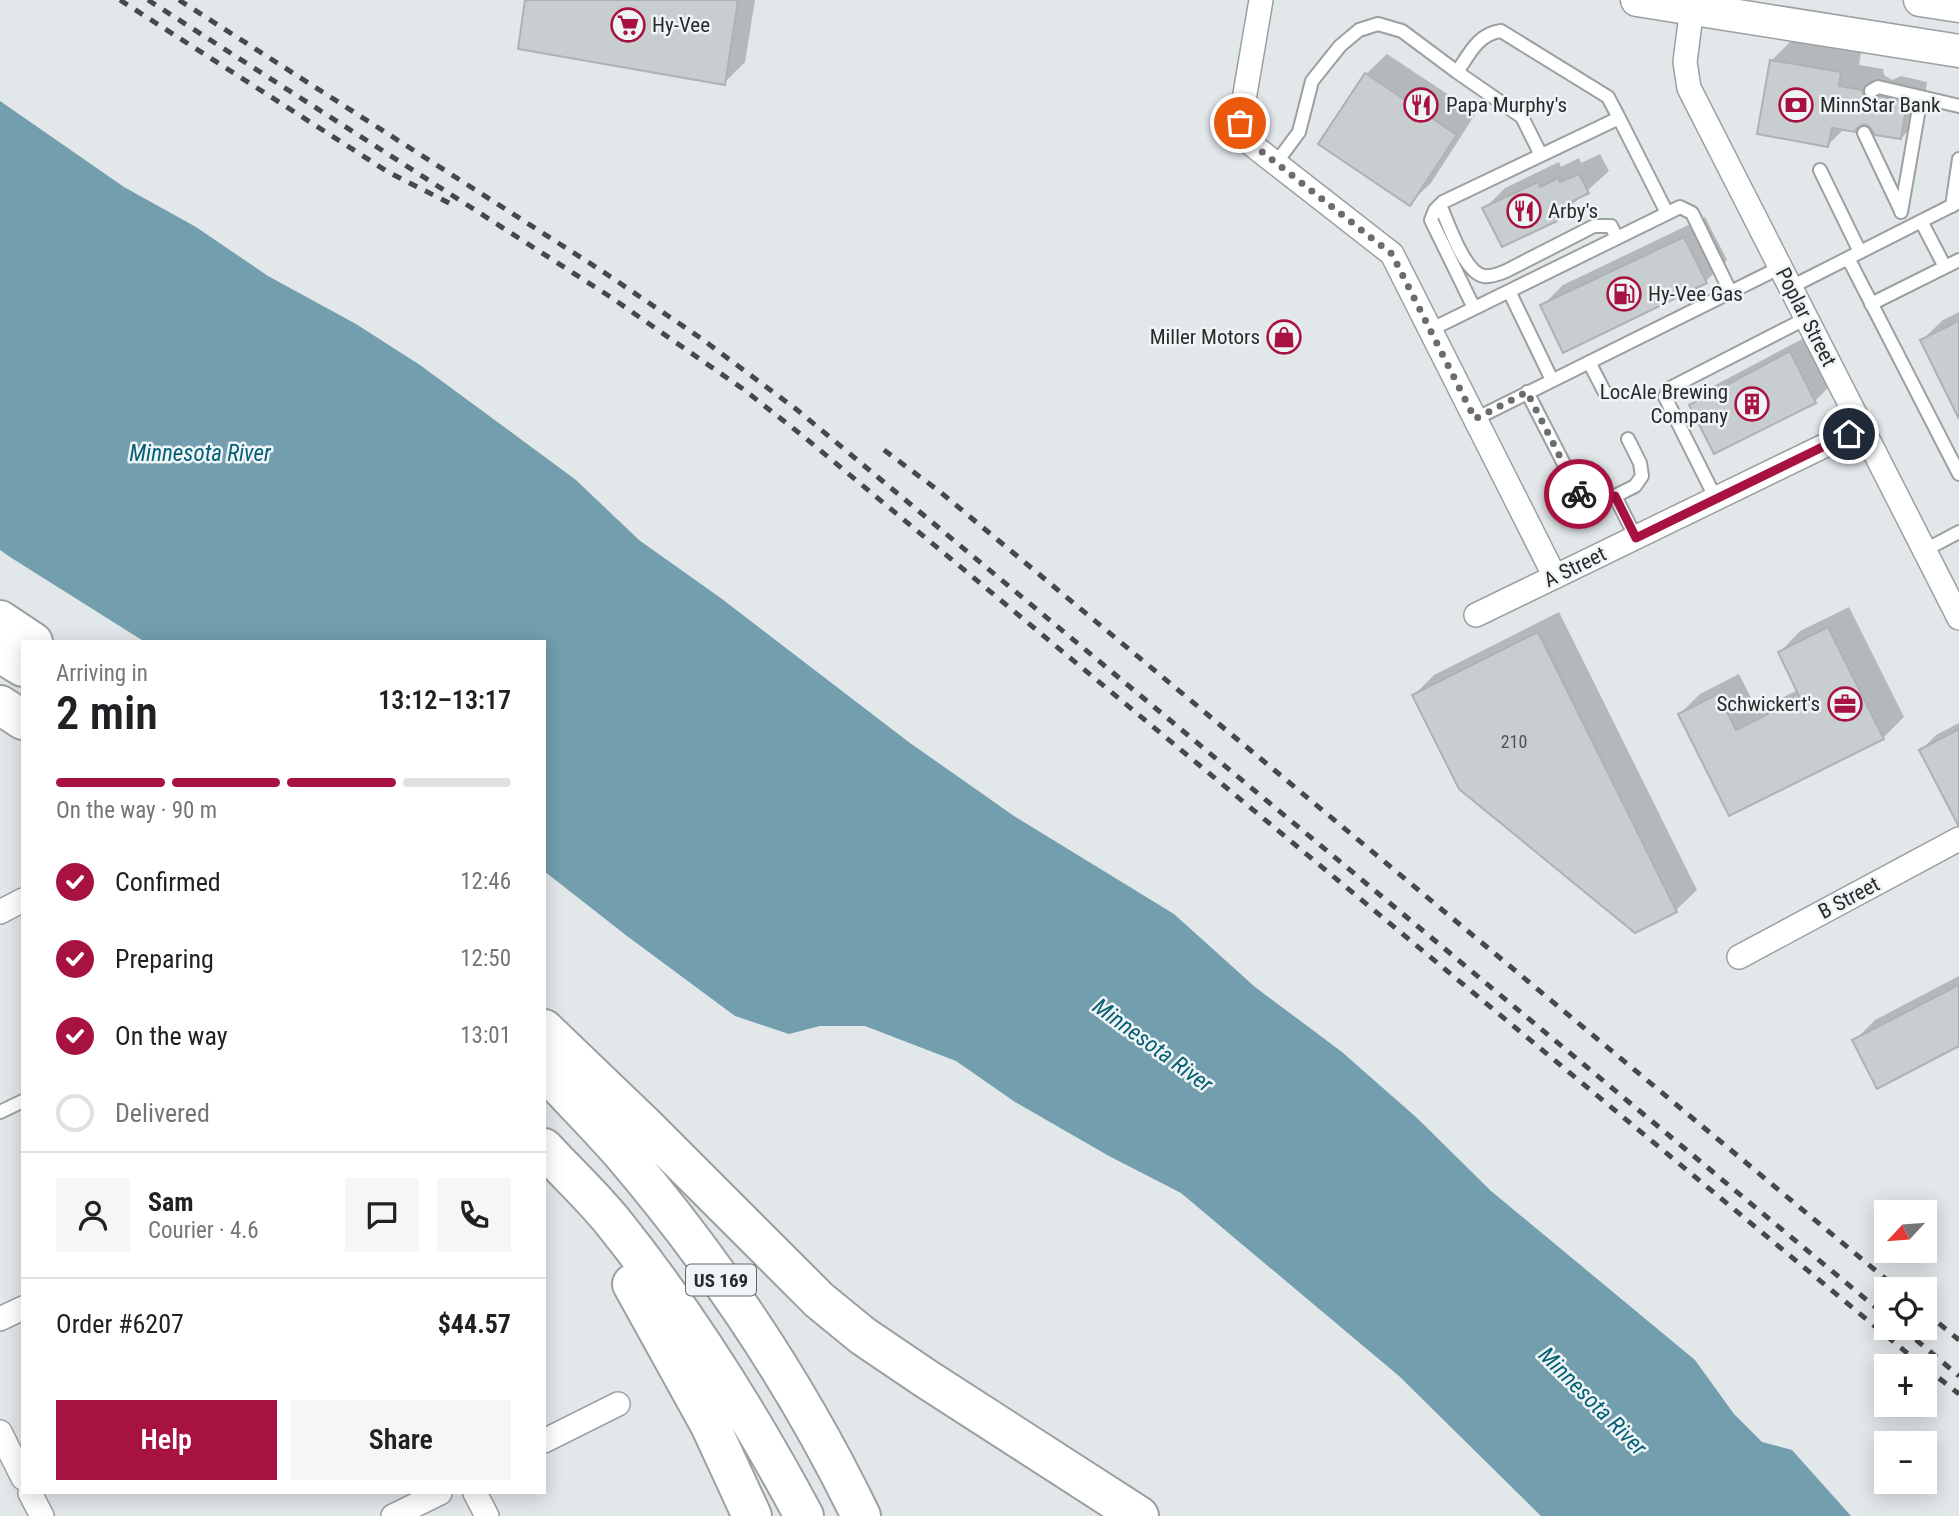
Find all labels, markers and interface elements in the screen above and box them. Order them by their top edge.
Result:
supermarket icon: Hy-Vee [609,6,647,44]
place label: Hy-Vee [652,13,710,37]
restaurant icon: Papa Murphy's [1402,86,1440,124]
bank icon: MinnStar Bank [1777,86,1815,124]
pin [1210,93,1270,153]
place label: Papa Murphy's [1446,93,1567,117]
place label: MinnStar Bank [1820,93,1941,117]
icon: bag [1221,104,1259,142]
restaurant icon: Arby's [1505,192,1543,230]
place label: Arby's [1548,199,1598,223]
street label: Poplar Street [1771,264,1841,370]
fuel station icon: Hy-Vee Gas [1605,275,1643,313]
place label: Hy-Vee Gas [1648,282,1743,306]
shop icon: Miller Motors [1265,318,1303,356]
place label: Miller Motors [1150,325,1260,349]
place label: LocAle Brewing Company [1600,380,1728,428]
building icon: LocAle Brewing Company [1733,385,1771,423]
pin [1819,404,1879,464]
icon: home [1830,415,1868,453]
water label: Minnesota River [129,440,272,467]
courier [1544,459,1614,529]
icon: bike [1560,475,1598,513]
street label: A Street [1540,542,1610,592]
text: Arriving in [56,660,148,687]
text: 13:12–13:17 [378,685,511,715]
office icon: Schwickert's [1826,685,1864,723]
text: 2 min [56,686,158,740]
place label: Schwickert's [1716,692,1820,716]
house number: 210 [1501,731,1527,752]
text: On the way · 90 m [56,797,217,824]
icon: check [56,863,94,901]
text: Confirmed [115,867,221,897]
text: 12:46 [460,868,511,895]
street label: B Street [1814,872,1884,924]
icon: check [56,940,94,978]
text: Preparing [115,944,214,974]
text: 12:50 [460,945,511,972]
water label: Minnesota River [1088,993,1219,1099]
icon: check [56,1017,94,1055]
text: On the way [115,1021,228,1051]
text: 13:01 [460,1022,511,1049]
text: Delivered [115,1098,210,1128]
button: person [56,1178,130,1252]
button: chat [345,1178,419,1252]
button: phone [437,1178,511,1252]
text: Sam [148,1187,194,1217]
north arrow [1874,1200,1937,1264]
map controls [1874,1200,1937,1494]
text: Courier · 4.6 [148,1217,259,1244]
road number: US 169 [686,1264,756,1296]
button: locate [1874,1277,1937,1340]
text: Order #6207 [56,1309,184,1339]
text: $44.57 [438,1309,511,1339]
water label: Minnesota River [1533,1342,1653,1462]
button: + [1874,1354,1937,1417]
button: Help [56,1400,277,1480]
button: Share [291,1400,511,1480]
button: − [1874,1431,1937,1494]

